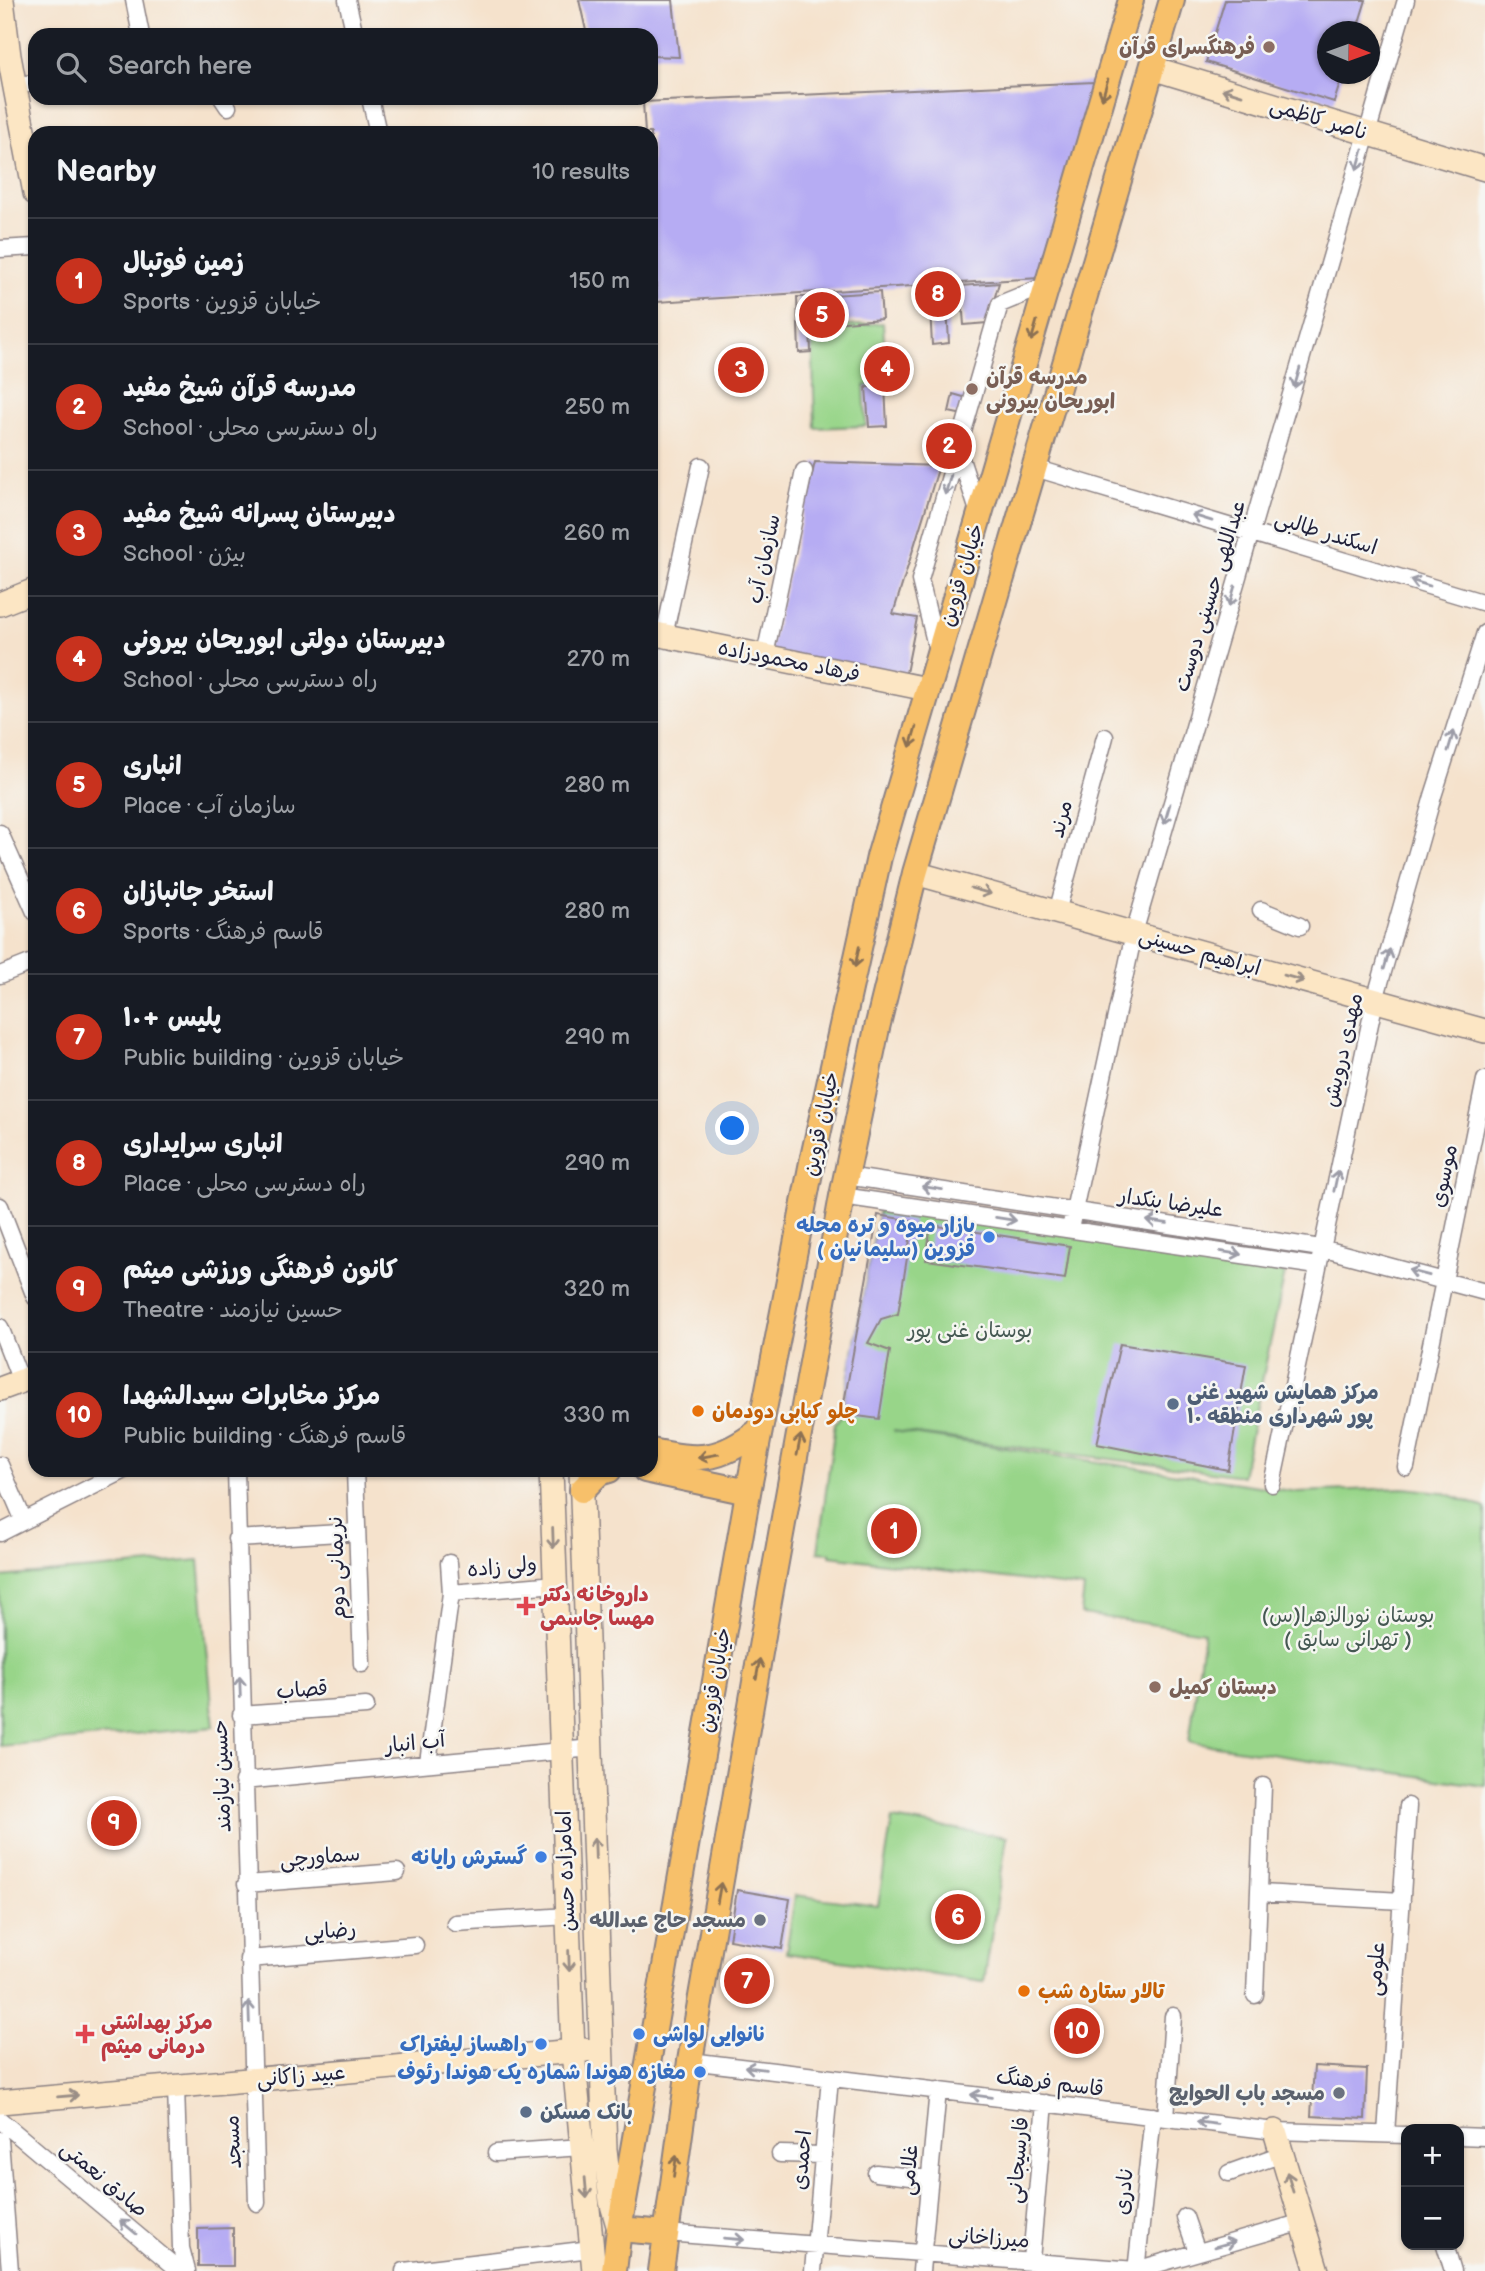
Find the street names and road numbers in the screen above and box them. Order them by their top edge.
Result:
street label: ناصر کاظمی [1267,92,1371,147]
street label: عبداللهی حسینی دوست [1169,497,1252,695]
street label: اسکندر طالبی [1271,506,1380,561]
street label: سازمان آب [742,512,786,606]
street label: خیابان قزوین [935,521,989,629]
street label: فرهاد محمودزاده [716,635,862,687]
street label: مرند [1044,798,1078,840]
street label: ابراهیم حسینی [1135,923,1264,984]
street label: مهدی درویش [1318,991,1368,1109]
street label: خیابان قزوین [798,1069,844,1179]
street label: موسوی [1425,1142,1463,1210]
street label: علیرضا بنکدار [1115,1183,1225,1223]
street label: نریمانی دوم [323,1516,354,1620]
street label: ولی زاده [466,1552,538,1583]
street label: خیابان قزوین [693,1626,737,1734]
street label: قصاب [275,1676,329,1704]
street label: حسین نیازمند [208,1719,236,1833]
street label: آب انبار [382,1727,447,1759]
street label: امامزاده حسن [551,1810,581,1932]
street label: سماورچی [279,1841,361,1874]
street label: رضایی [303,1916,357,1947]
street label: علومی [1362,1941,1391,1997]
street label: عبید زاکانی [256,2060,346,2093]
street label: قاسم فرهنگ [994,2064,1105,2105]
street label: مسجد [219,2114,247,2170]
street label: فارسیجانی [1002,2116,1035,2205]
street label: احمدی [787,2129,817,2191]
street label: صادق نعمتی [55,2135,153,2223]
street label: غلامی [894,2143,925,2197]
street label: نادری [1109,2166,1139,2216]
street label: میرزاخانی [947,2223,1030,2254]

